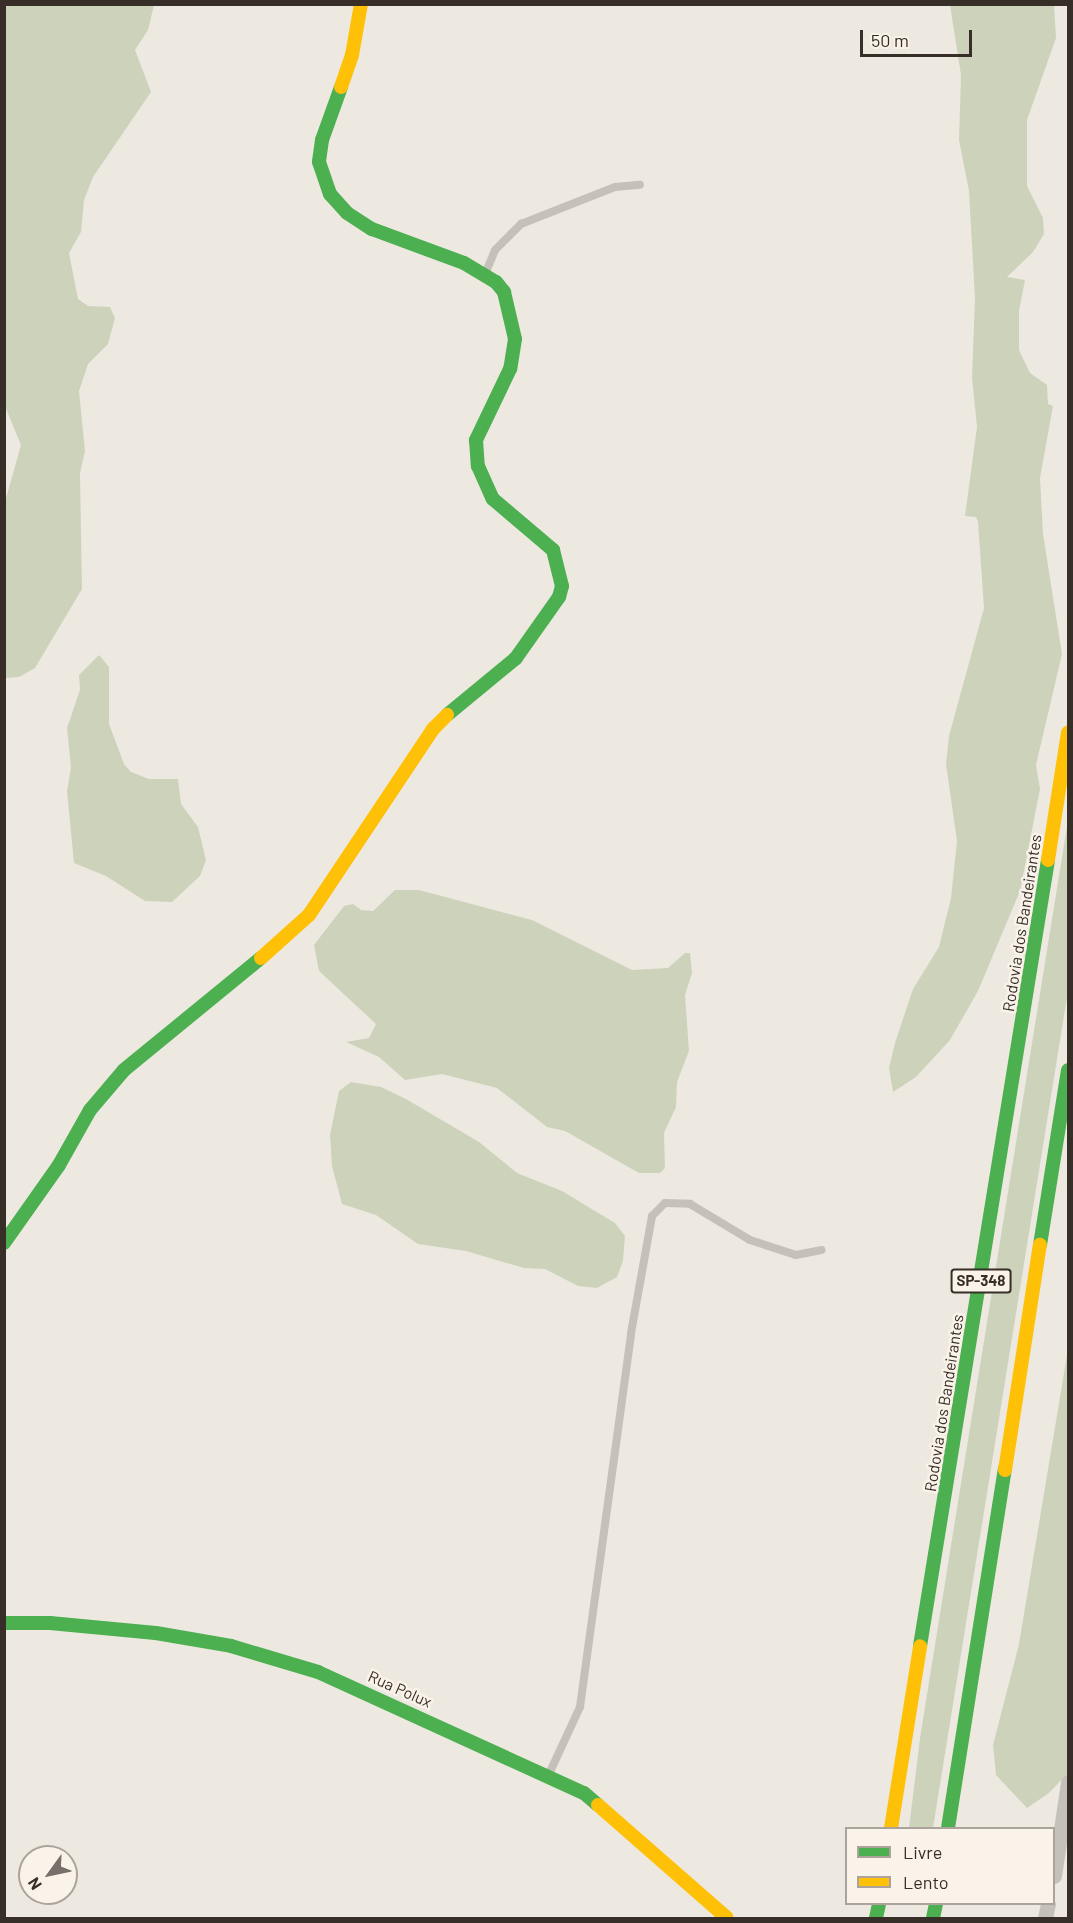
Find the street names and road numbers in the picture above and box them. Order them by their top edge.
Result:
street label: Rodovia dos Bandeirantes [998,833,1046,1013]
road number: SP-348 [950,1269,1012,1293]
street label: Rodovia dos Bandeirantes [920,1313,968,1493]
street label: Rua Polux [365,1666,435,1712]

